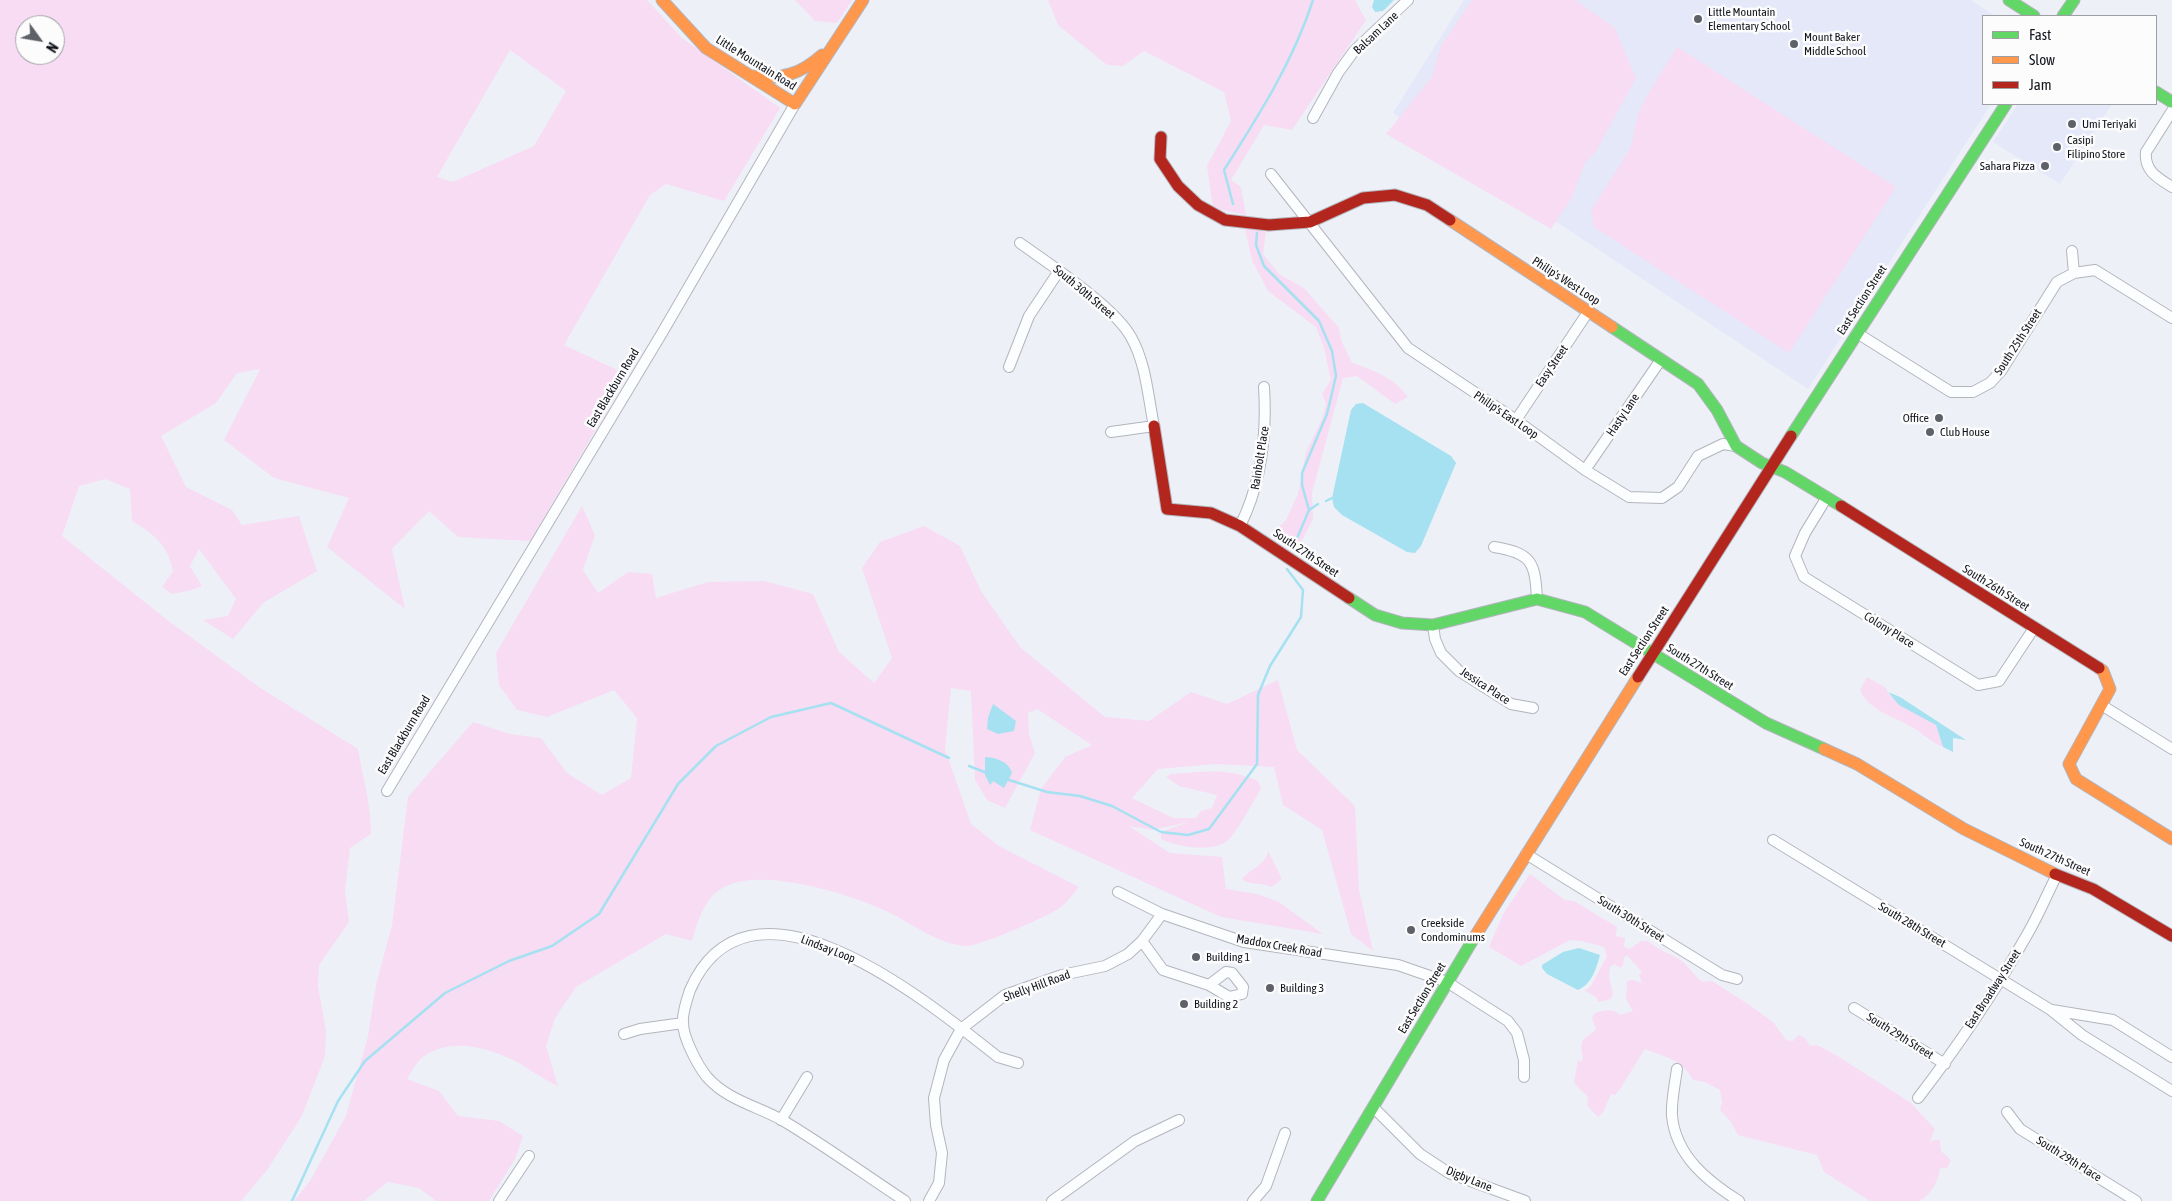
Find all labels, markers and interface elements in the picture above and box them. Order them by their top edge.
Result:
place label: Little Mountain Elementary School [1708,5,1790,33]
street label: Balsam Lane [1351,9,1401,57]
marker: Little Mountain Elementary School [1692,13,1704,25]
north arrow [15,15,65,65]
legend [1982,15,2157,105]
text: Fast [2029,26,2051,43]
place label: Mount Baker Middle School [1804,30,1866,58]
street label: Little Mountain Road [713,33,799,93]
marker: Mount Baker Middle School [1788,38,1800,50]
text: N [43,40,61,55]
text: Slow [2029,51,2055,68]
text: Jam [2029,76,2052,93]
place label: Umi Teriyaki [2082,117,2137,131]
marker: Umi Teriyaki [2066,118,2078,130]
place label: Casipi Filipino Store [2067,133,2125,161]
marker: Casipi Filipino Store [2051,141,2063,153]
place label: Sahara Pizza [1980,159,2035,173]
marker: Sahara Pizza [2039,160,2051,172]
street label: Philip's West Loop [1529,254,1603,308]
street label: South 30th Street [1050,262,1118,322]
street label: East Section Street [1834,262,1890,338]
street label: South 25th Street [1991,306,2045,378]
street label: Easy Street [1533,342,1571,390]
street label: East Blackburn Road [584,346,642,430]
street label: Philip's East Loop [1471,388,1541,442]
street label: Hasty Lane [1604,391,1642,439]
place label: Office [1903,411,1929,425]
marker: Office [1933,412,1945,424]
street label: Rainbolt Place [1248,425,1272,491]
place label: Club House [1940,425,1990,439]
marker: Club House [1924,426,1936,438]
street label: South 27th Street [1271,526,1341,580]
street label: South 26th Street [1960,562,2032,614]
street label: East Section Street [1616,603,1672,679]
street label: Colony Place [1861,609,1917,651]
street label: South 27th Street [1664,641,1736,693]
street label: Jessica Place [1457,665,1513,707]
street label: East Blackburn Road [375,693,433,777]
street label: South 27th Street [2017,835,2093,879]
street label: South 30th Street [1595,893,1667,945]
street label: South 28th Street [1876,899,1948,951]
place label: Creekside Condominums [1421,916,1485,944]
marker: Creekside Condominums [1405,924,1417,936]
street label: Maddox Creek Road [1235,931,1323,961]
street label: Lindsay Loop [799,932,857,966]
street label: East Broadway Street [1962,947,2024,1031]
place label: Building 1 [1206,950,1250,964]
marker: Building 1 [1190,951,1202,963]
street label: East Section Street [1395,960,1449,1036]
street label: Shelly Hill Road [1002,967,1072,1005]
place label: Building 3 [1280,981,1324,995]
marker: Building 3 [1264,982,1276,994]
place label: Building 2 [1194,997,1238,1011]
marker: Building 2 [1178,998,1190,1010]
street label: South 29th Street [1864,1010,1936,1062]
street label: South 29th Place [2034,1133,2104,1185]
street label: Digby Lane [1444,1163,1494,1195]

